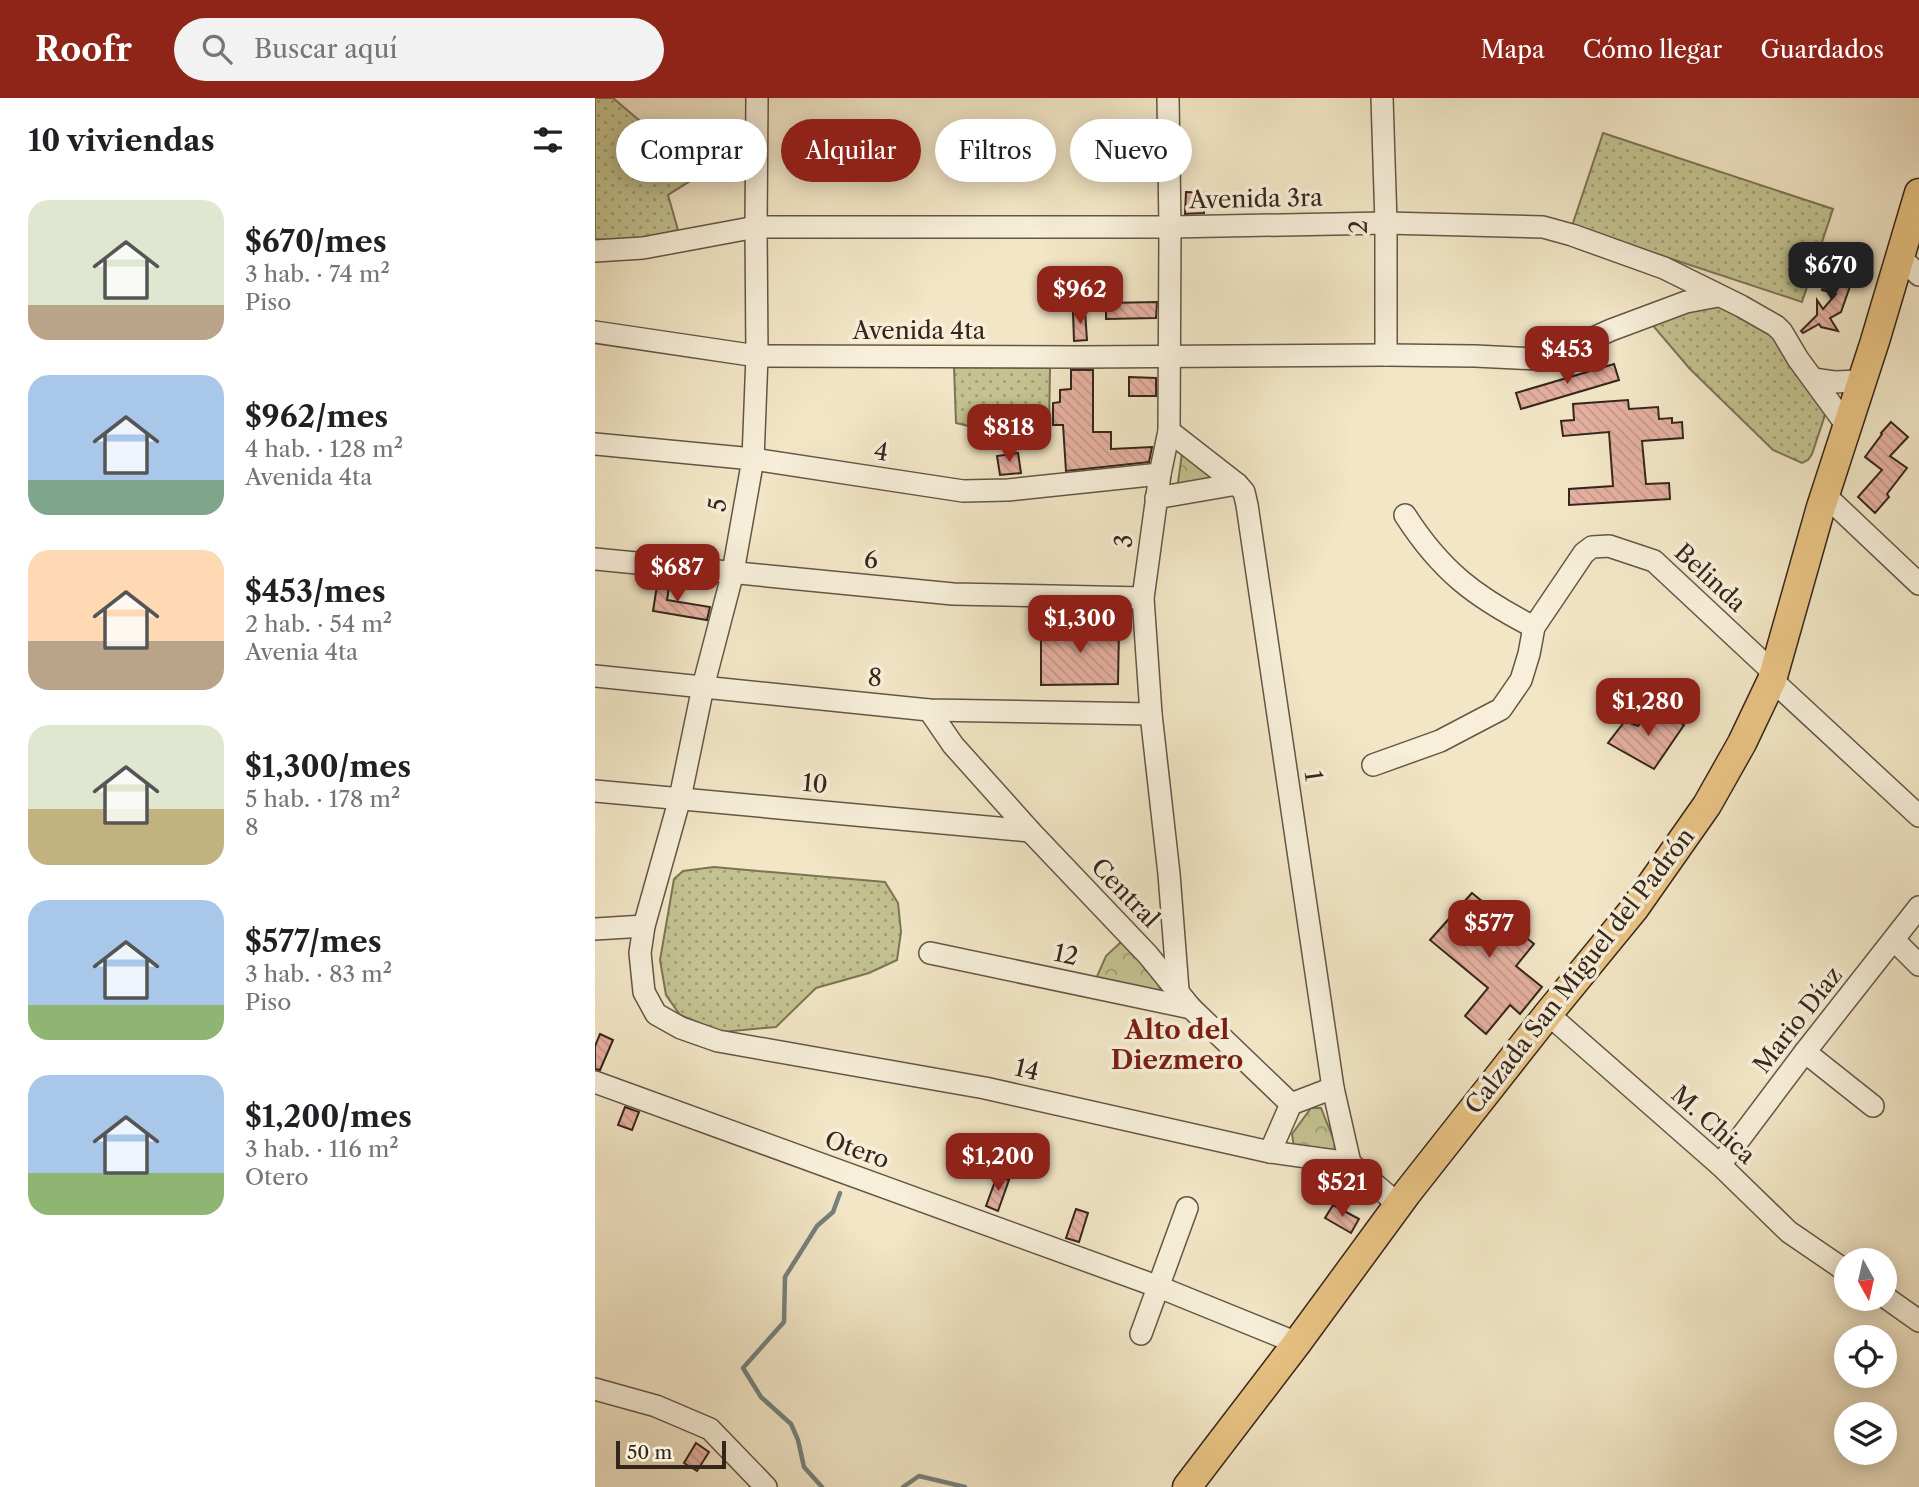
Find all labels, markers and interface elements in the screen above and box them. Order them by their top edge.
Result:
search box [174,18,664,81]
text: Roofr [35,29,132,70]
icon: search [198,30,236,68]
text: Buscar aquí [254,33,398,65]
text: Mapa [1480,35,1545,64]
text: Cómo llegar [1583,35,1722,64]
text: Guardados [1760,35,1884,64]
chip: Comprar [616,119,767,182]
chip: Alquilar [781,119,921,182]
chip: Filtros [935,119,1056,182]
chip: Nuevo [1070,119,1192,182]
icon: filters [529,121,567,159]
text: 10 viviendas [28,122,215,159]
street label: Avenida 3ra [1188,183,1323,214]
street label: 2 [1344,220,1373,234]
text: $670/mes [245,223,387,260]
icon: home [84,228,168,312]
pin: $670 [1790,242,1872,302]
text: $670 [1805,251,1857,279]
text: 3 hab. · 74 m² [245,260,390,288]
pin: $962 [1039,266,1121,326]
text: $962 [1053,275,1107,303]
text: Piso [245,288,291,316]
street label: Avenida 4ta [852,316,986,345]
pin: $453 [1526,327,1608,386]
text: $453 [1541,335,1593,363]
text: $962/mes [245,398,388,435]
icon: home [84,403,168,487]
pin: $818 [968,404,1050,464]
text: $818 [983,413,1035,441]
text: 4 hab. · 128 m² [245,435,403,463]
street label: 4 [872,436,890,467]
text: Avenida 4ta [245,463,372,491]
street label: 5 [702,496,733,514]
street label: 3 [1108,533,1139,549]
street label: Belinda [1669,537,1752,618]
street label: 6 [863,544,880,575]
pin: $687 [636,545,718,604]
text: $687 [651,553,703,581]
text: $453/mes [245,573,386,610]
icon: home [84,578,168,662]
pin: $1,300 [1023,596,1137,655]
text: $1,300 [1044,604,1116,632]
text: 2 hab. · 54 m² [245,610,392,638]
text: Avenia 4ta [245,638,358,666]
street label: 8 [866,662,884,693]
pin: $1,280 [1591,678,1705,738]
text: $1,280 [1612,687,1684,715]
text: $1,300/mes [245,748,411,785]
icon: home [84,753,168,837]
street label: 10 [801,768,829,799]
street label: 1 [1298,769,1329,783]
text: 5 hab. · 178 m² [245,785,400,813]
text: 8 [245,813,259,841]
street label: Calzada San Miguel del Padrón [1459,822,1700,1119]
street label: Central [1085,852,1165,933]
pin: $577 [1448,900,1530,960]
text: $577 [1464,909,1514,937]
text: $577/mes [245,923,382,960]
icon: home [84,928,168,1012]
street label: 12 [1051,938,1081,971]
text: 3 hab. · 83 m² [245,960,392,988]
street label: Mario Díaz [1747,961,1848,1079]
text: Piso [245,988,291,1016]
district label: Alto del Diezmero [1111,1014,1243,1076]
street label: 14 [1012,1053,1042,1086]
street label: M. Chica [1665,1079,1762,1170]
text: $1,200/mes [245,1098,412,1135]
icon: home [84,1103,168,1187]
street label: Otero [821,1125,893,1175]
pin: $1,200 [941,1134,1055,1193]
text: 3 hab. · 116 m² [245,1135,399,1163]
text: $1,200 [962,1142,1034,1170]
pin: $521 [1301,1160,1383,1219]
text: Otero [245,1163,309,1191]
text: $521 [1317,1168,1367,1196]
north arrow [1834,1248,1897,1311]
map controls [1834,1248,1897,1465]
button: locate [1834,1325,1897,1388]
button: layers [1834,1402,1897,1465]
scale bar [616,1438,726,1470]
text: 50 m [627,1441,672,1464]

